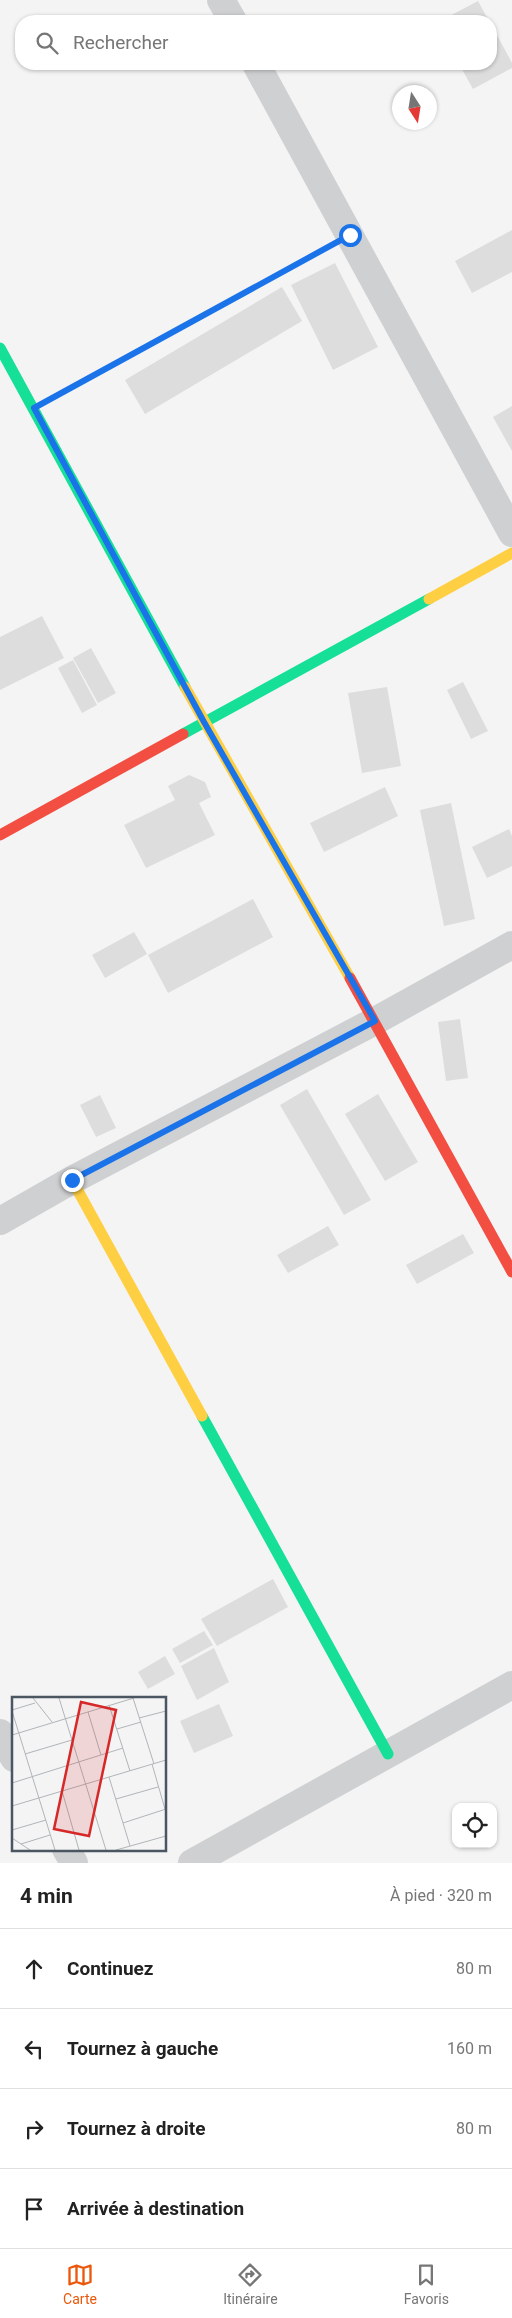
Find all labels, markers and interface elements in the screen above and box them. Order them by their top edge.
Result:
search box [15,15,497,70]
icon: search [33,29,61,57]
text: Rechercher [73,31,168,54]
north arrow [392,85,437,130]
route start [339,224,362,247]
route end [61,1169,84,1192]
inset map [12,1697,166,1850]
map controls [452,1803,497,1848]
button: locate [452,1803,497,1848]
text: 4 min [20,1884,73,1908]
text: À pied · 320 m [390,1886,492,1905]
icon: ahead [20,1955,48,1983]
text: Continuez [67,1957,153,1980]
text: 80 m [456,1959,492,1978]
icon: left [20,2035,48,2063]
text: Tournez à gauche [67,2037,218,2060]
text: 160 m [447,2039,492,2058]
icon: right [20,2115,48,2143]
text: Tournez à droite [67,2117,206,2140]
text: 80 m [456,2119,492,2138]
icon: arrive [20,2195,48,2223]
text: Arrivée à destination [67,2197,244,2220]
tab: Carte [63,2261,97,2307]
tab: Itinéraire [223,2261,278,2307]
tab: Favoris [404,2261,449,2307]

